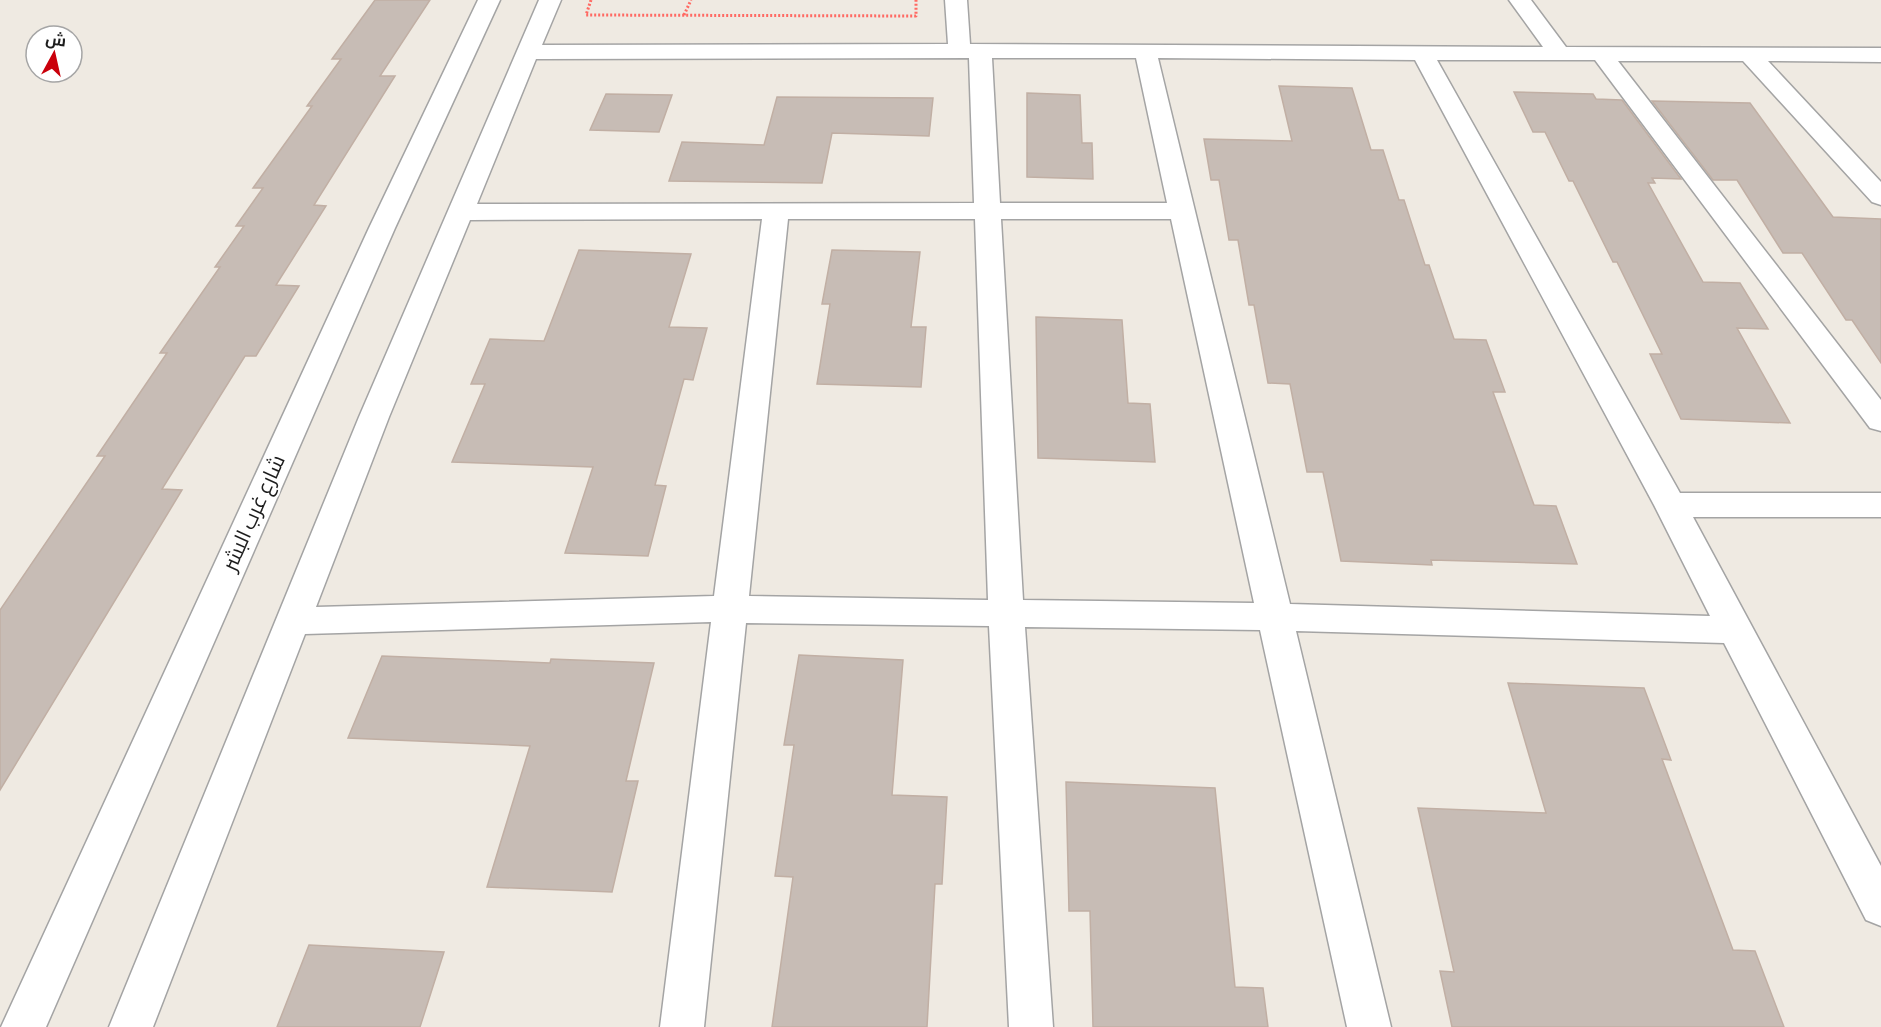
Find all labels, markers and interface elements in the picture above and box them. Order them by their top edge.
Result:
north arrow [24,24,84,84]
text: ش [44,30,67,51]
street label: شارع غرب البشر [217,451,292,576]

